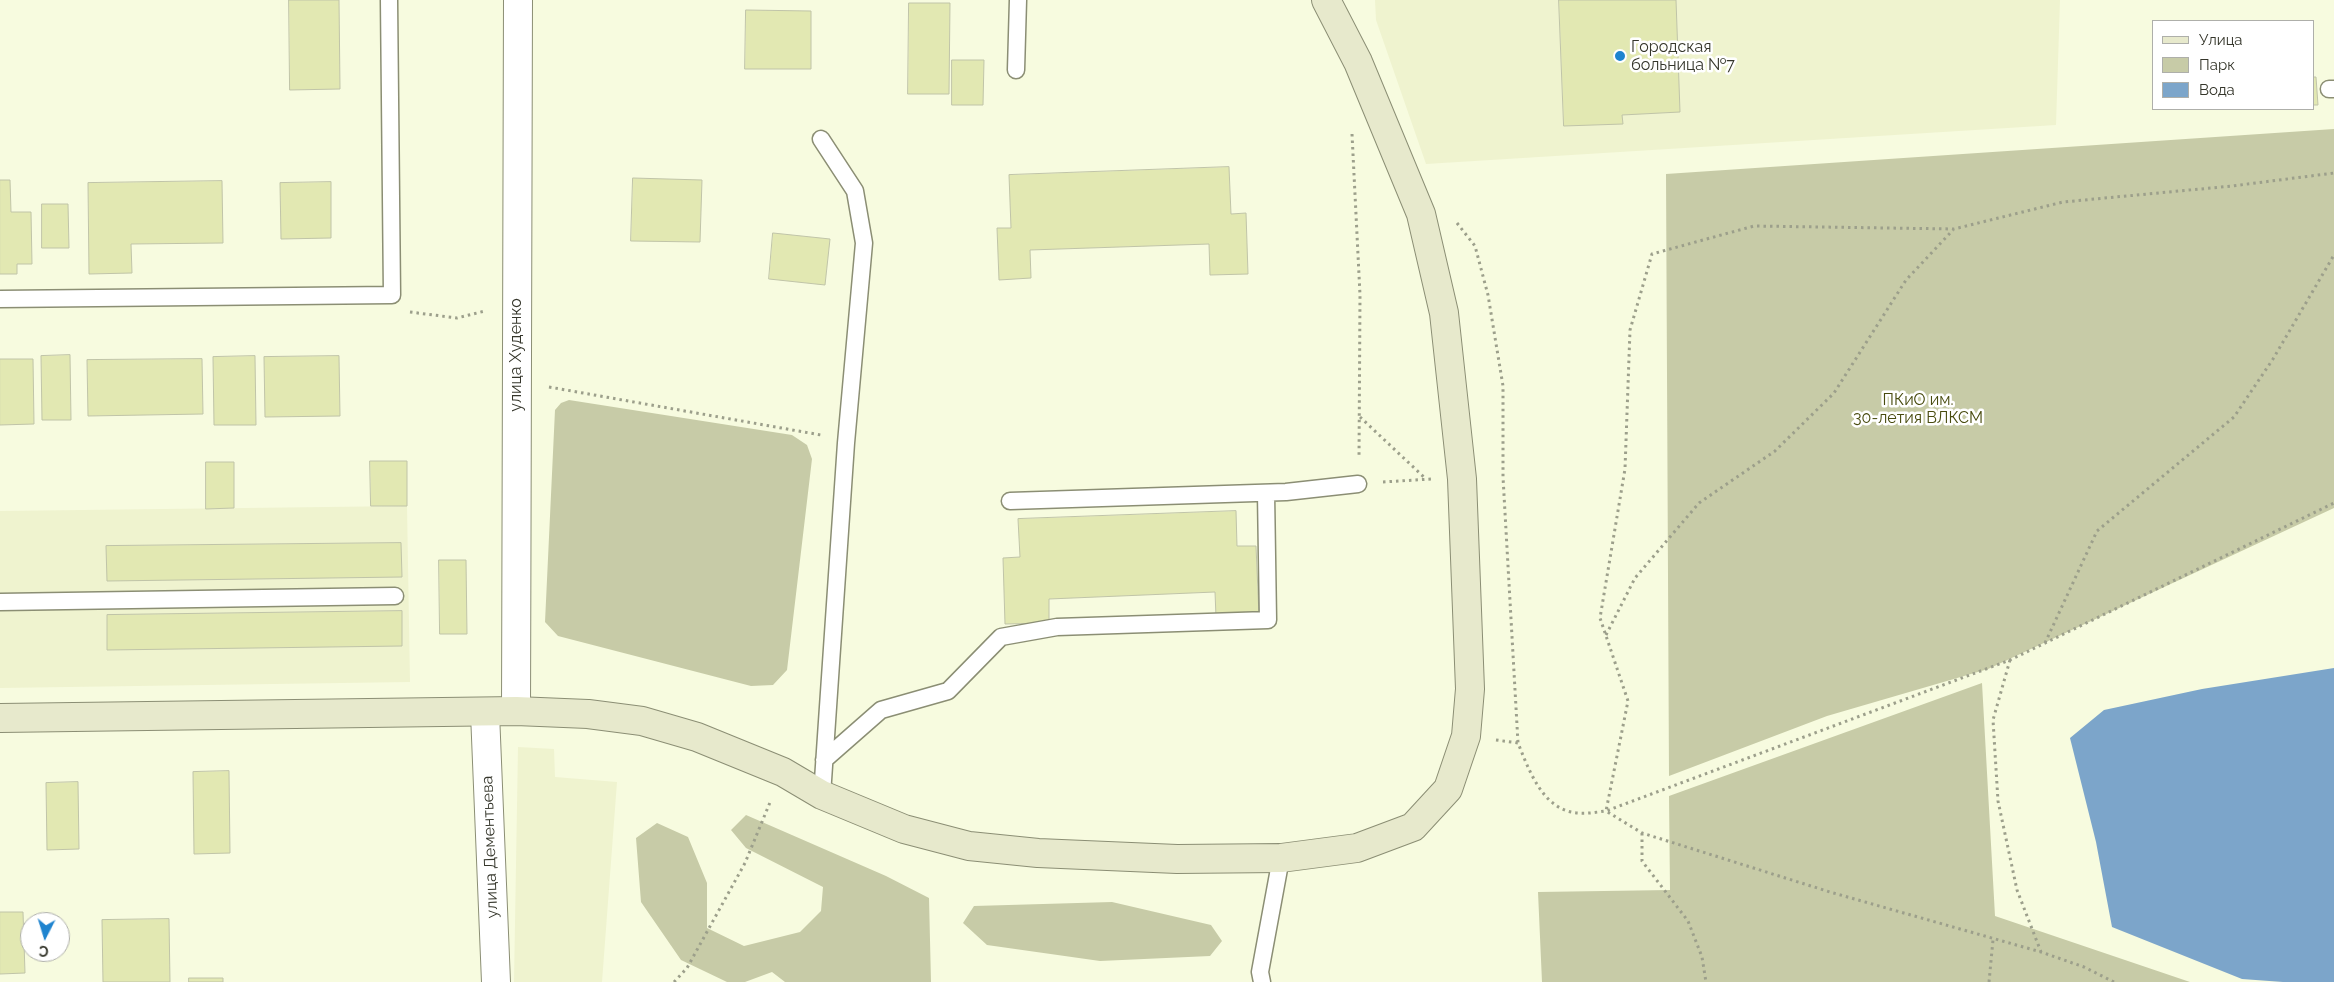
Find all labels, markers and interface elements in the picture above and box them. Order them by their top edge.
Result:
legend [2152,20,2314,110]
text: Улица [2199,31,2243,49]
place label: Городская больница №7 [1631,37,1735,75]
marker: Городская больница №7 [1613,49,1627,63]
text: Парк [2199,56,2235,74]
text: Вода [2199,81,2235,99]
street label: улица Худенко [506,298,526,412]
park label: ПКиО им. 30-летия ВЛКСМ [1853,390,1983,428]
street label: улица Дементьева [478,775,502,919]
north arrow [20,912,70,962]
text: С [38,943,49,959]

